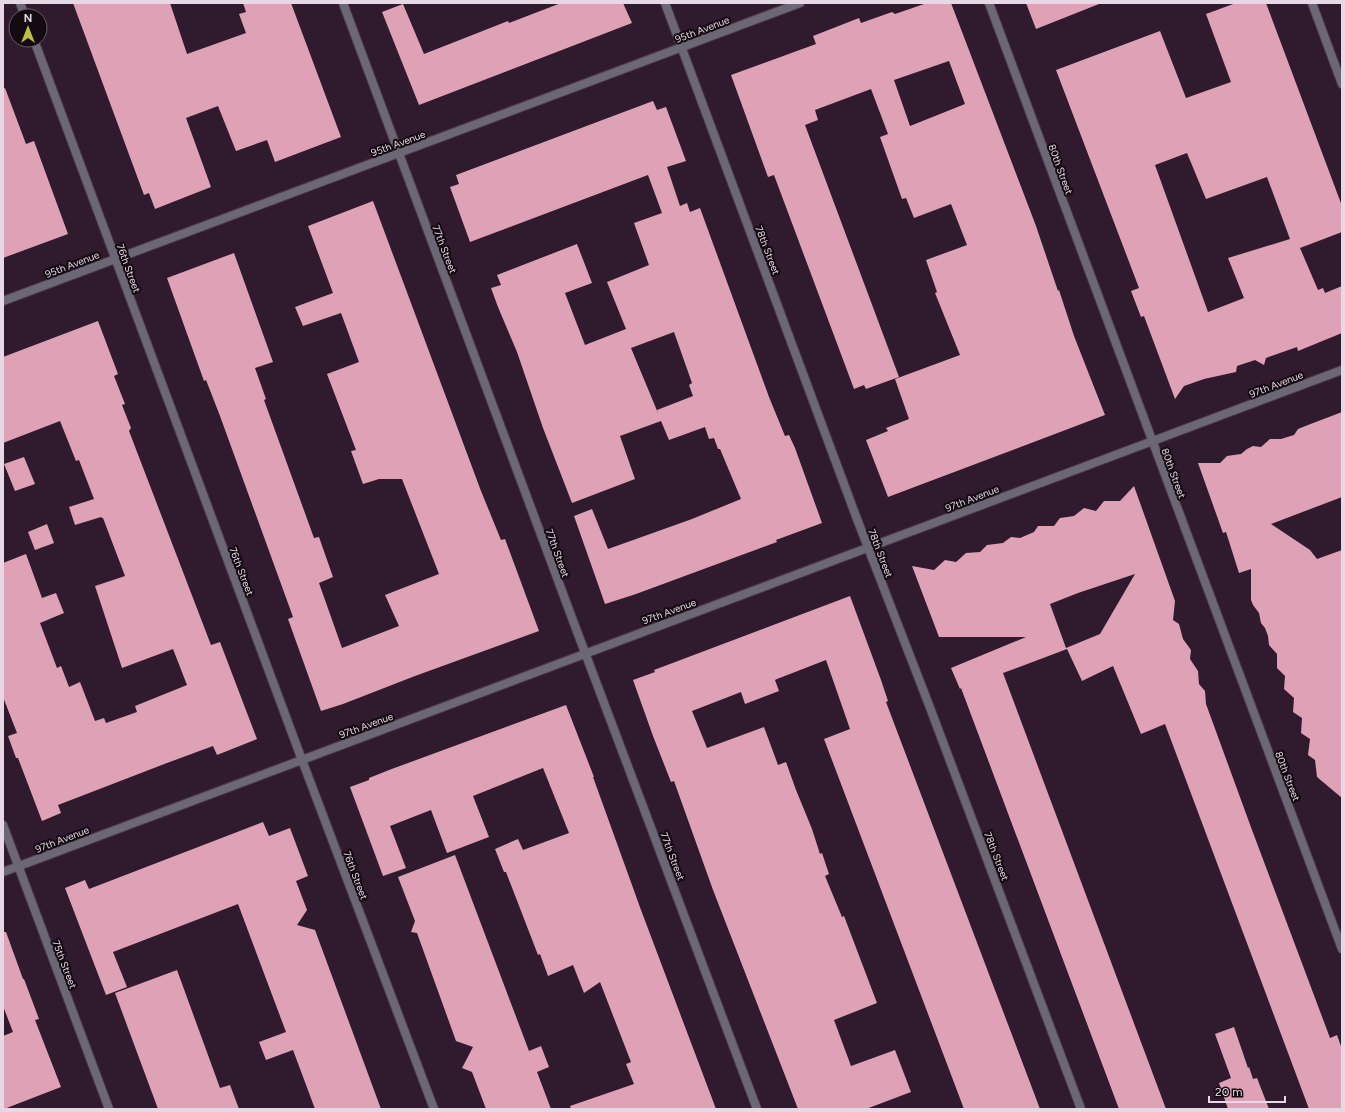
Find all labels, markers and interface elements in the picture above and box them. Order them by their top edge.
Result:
north arrow [8,8,48,48]
text: N [24,12,32,25]
street label: 95th Avenue [673,13,732,46]
street label: 95th Avenue [369,127,428,159]
street label: 80th Street [1045,142,1076,196]
street label: 77th Street [429,223,460,275]
street label: 78th Street [752,224,783,277]
street label: 76th Street [114,242,143,294]
street label: 95th Avenue [43,248,102,281]
street label: 97th Avenue [1247,368,1305,401]
street label: 80th Street [1158,446,1189,500]
street label: 97th Avenue [943,482,1001,515]
street label: 77th Street [543,527,572,579]
street label: 78th Street [865,527,896,580]
street label: 76th Street [226,545,257,597]
street label: 97th Avenue [640,595,699,627]
street label: 97th Avenue [337,709,396,741]
street label: 80th Street [1272,749,1303,803]
street label: 97th Avenue [33,823,91,856]
street label: 77th Street [657,830,688,882]
street label: 78th Street [981,830,1012,883]
street label: 76th Street [340,849,371,901]
street label: 75th Street [49,938,80,990]
scale bar [1209,1078,1285,1104]
text: 20 m [1215,1085,1243,1099]

